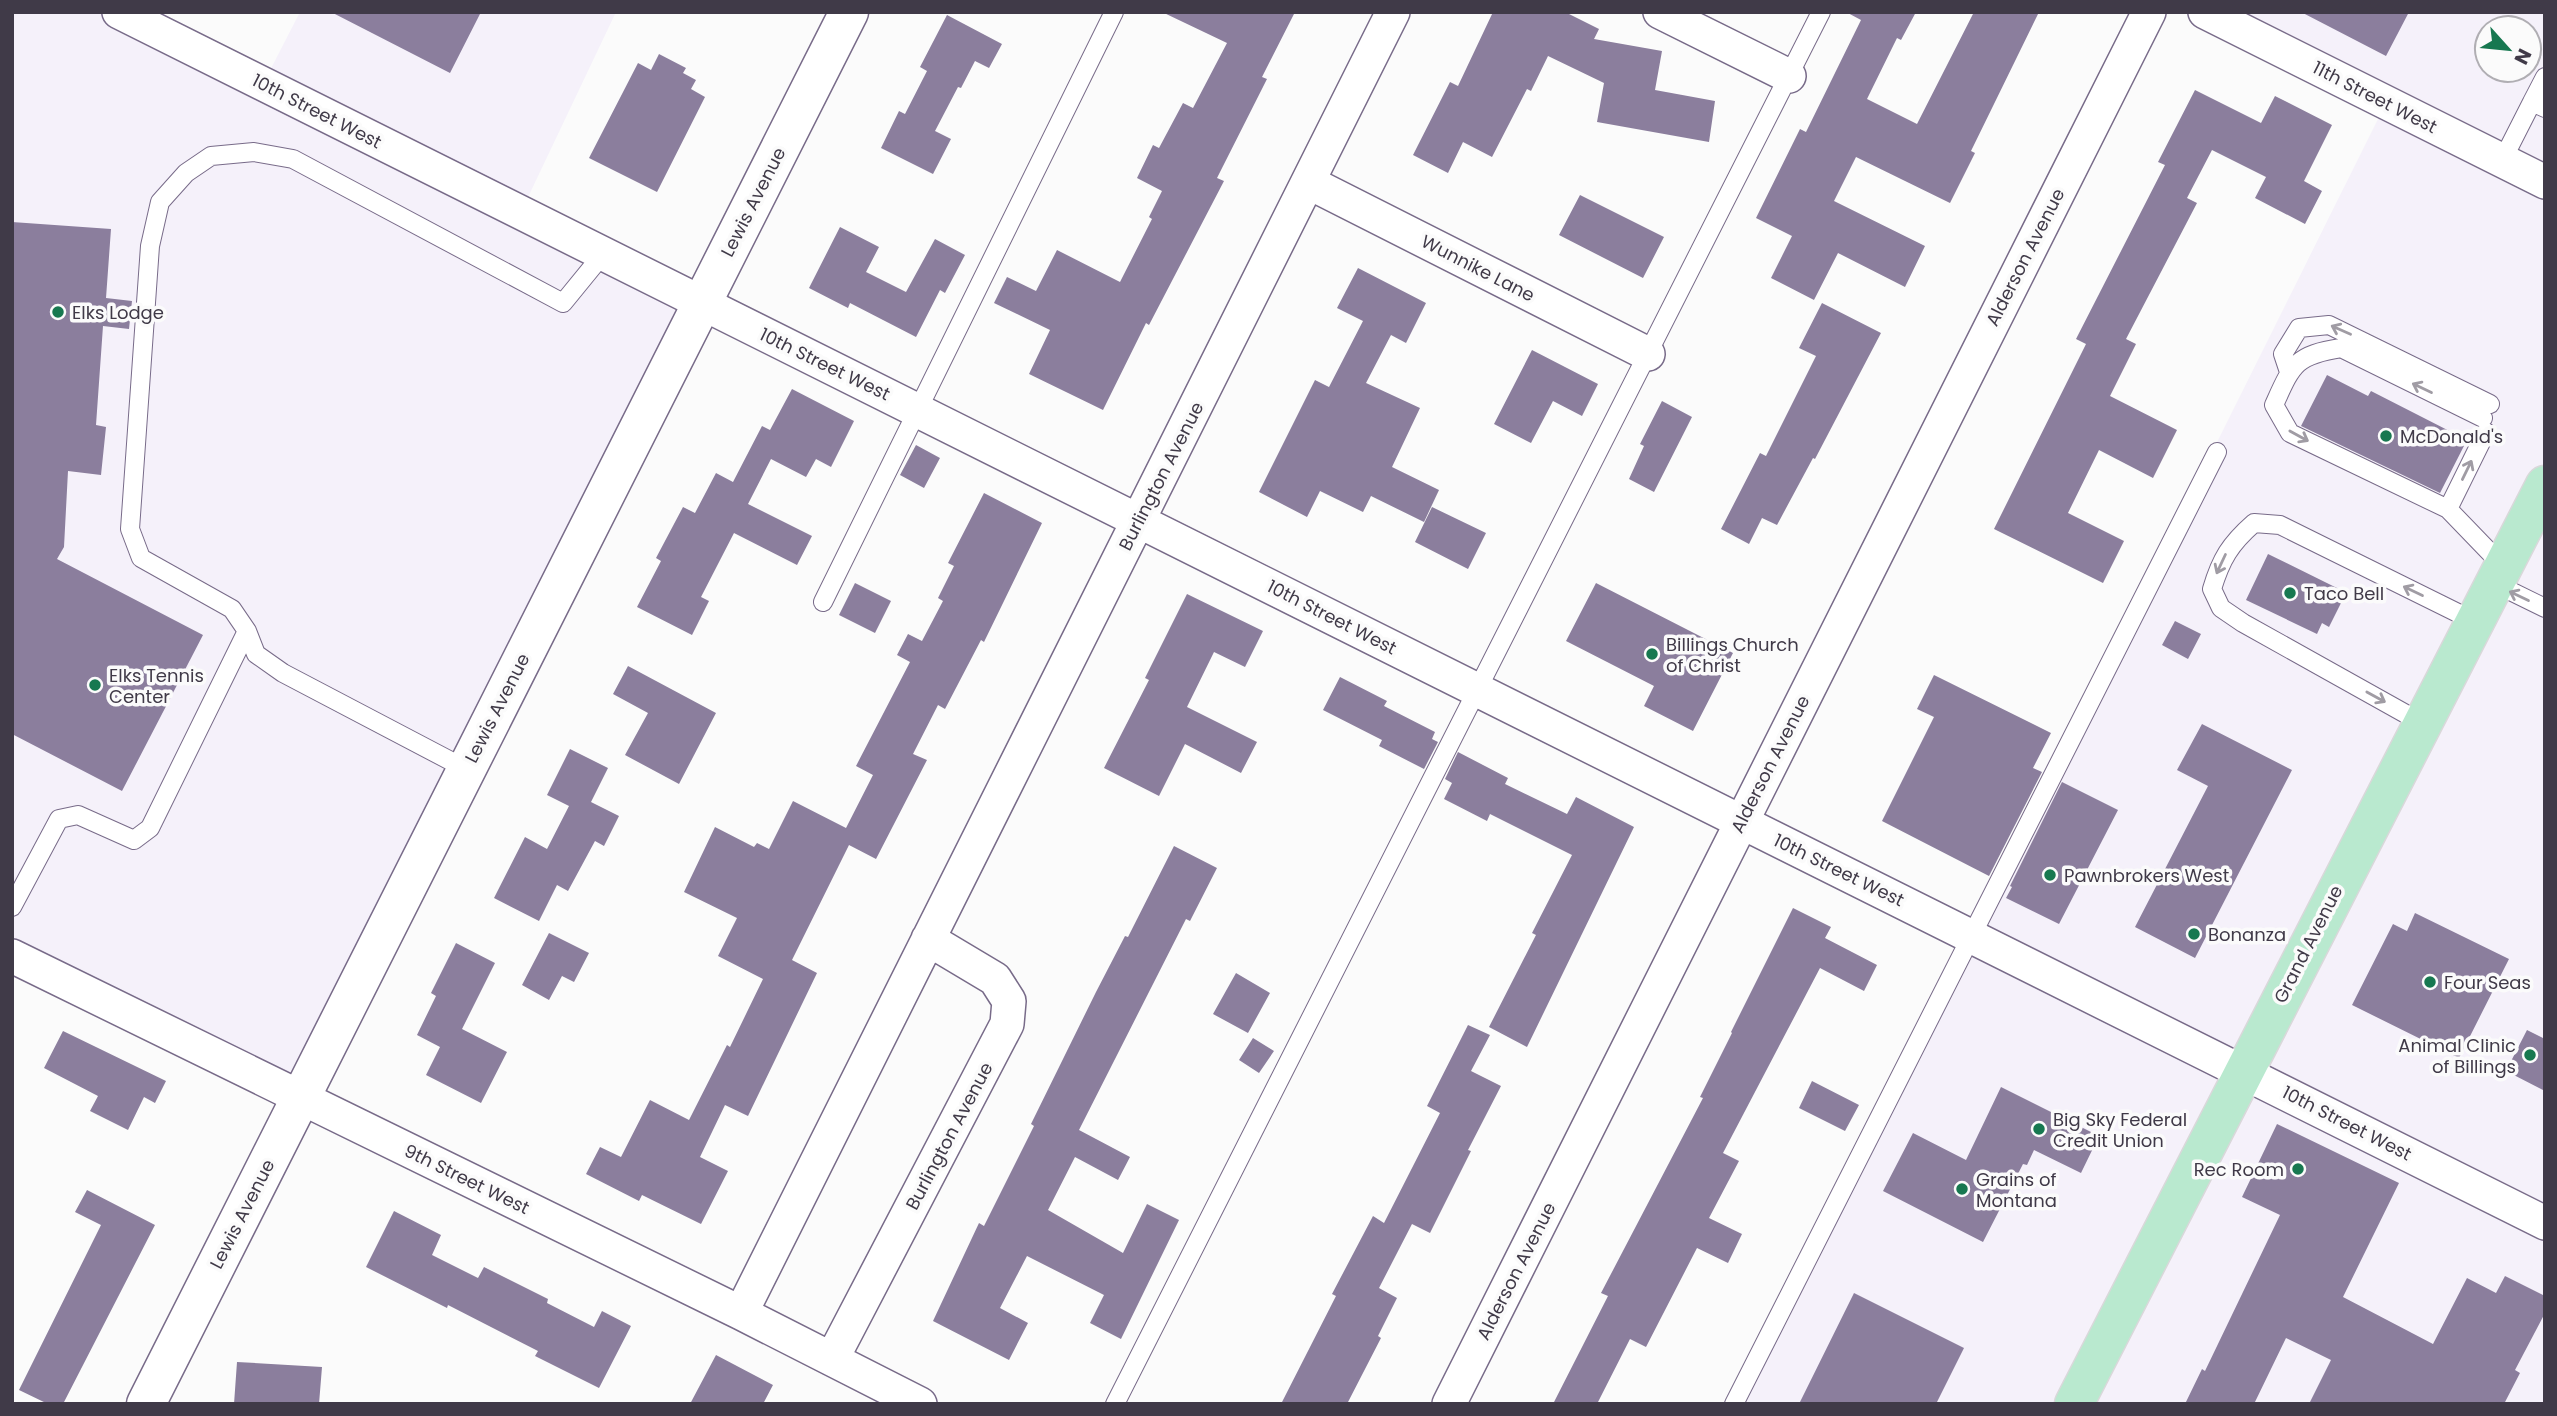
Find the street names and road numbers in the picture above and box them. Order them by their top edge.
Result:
street label: 11th Street West [2308,55,2442,139]
street label: 10th Street West [248,68,386,154]
street label: Lewis Avenue [715,143,791,261]
street label: Alderson Avenue [1979,184,2071,330]
street label: Wunnike Lane [1417,229,1539,307]
street label: 10th Street West [756,322,894,406]
street label: Burlington Avenue [1113,397,1209,555]
street label: 10th Street West [1263,574,1401,660]
street label: Lewis Avenue [459,649,535,767]
street label: Alderson Avenue [1724,691,1816,837]
street label: 10th Street West [1770,828,1908,912]
street label: Grand Avenue [2268,881,2348,1007]
street label: Burlington Avenue [900,1058,998,1214]
street label: 10th Street West [2278,1080,2416,1166]
street label: 9th Street West [400,1138,534,1220]
street label: Lewis Avenue [204,1155,280,1273]
street label: Alderson Avenue [1470,1198,1562,1344]

